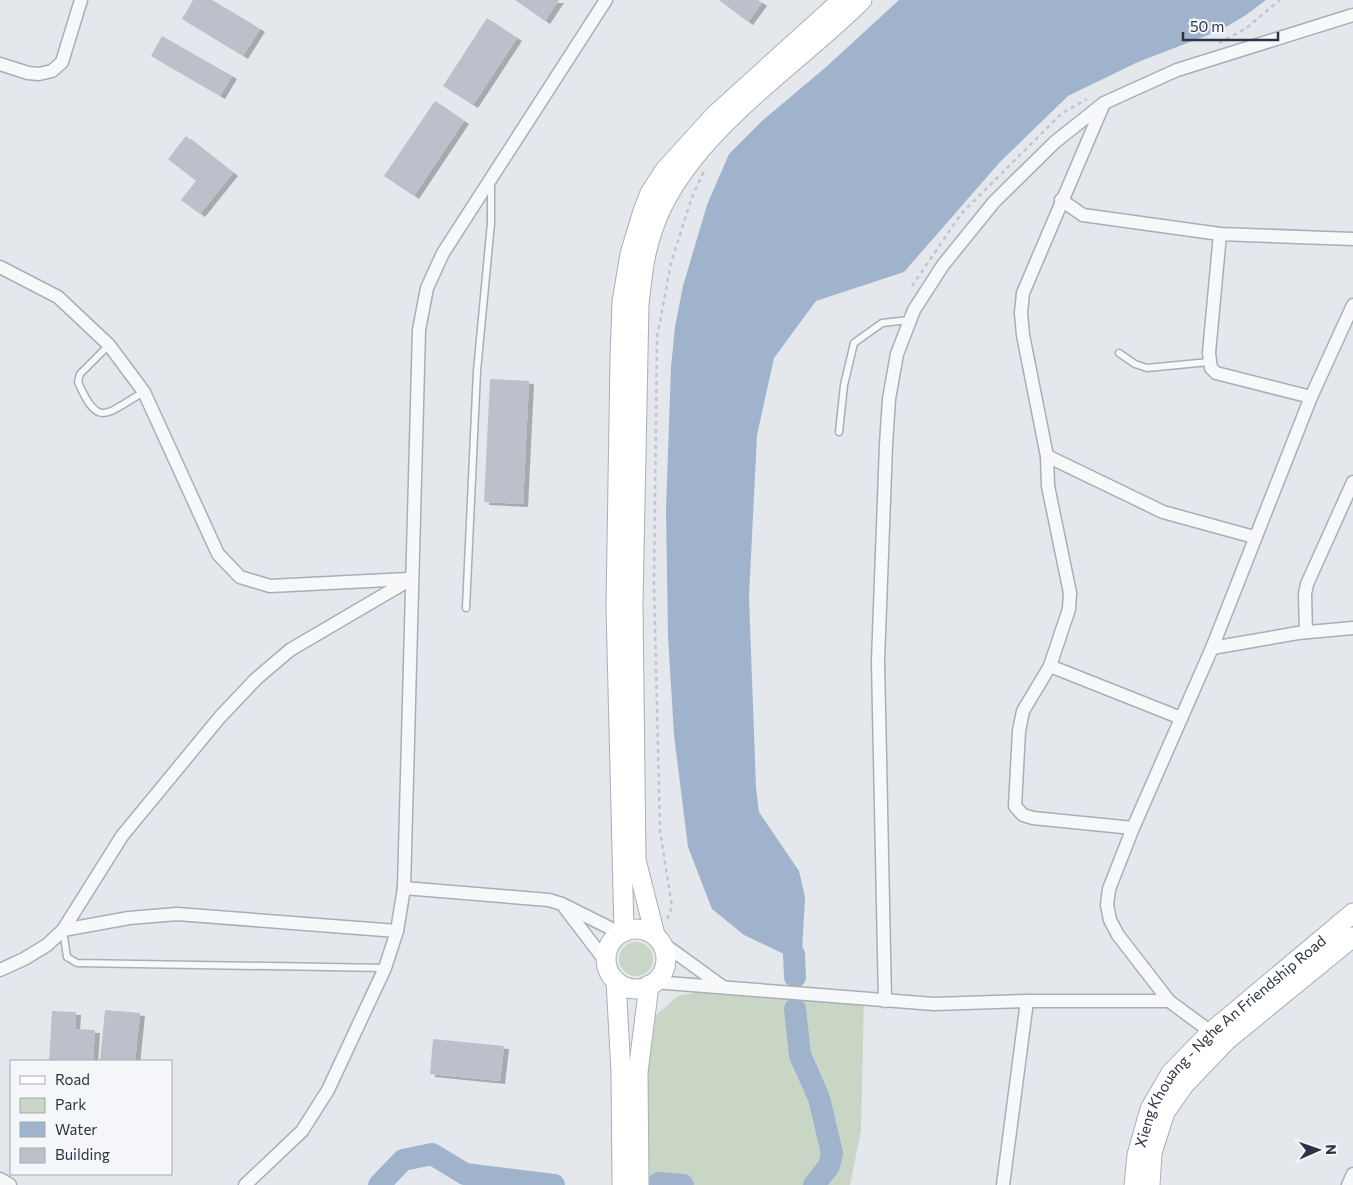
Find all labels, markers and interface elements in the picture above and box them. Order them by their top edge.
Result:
scale bar [1183,10,1278,42]
text: 50 m [1190,17,1224,35]
street label: Xieng Khouang - Nghe An Friendship Road [1133,931,1333,1157]
legend [10,1060,172,1175]
text: Road [55,1070,90,1088]
text: Park [55,1095,86,1113]
text: Water [55,1120,97,1138]
north arrow [1293,1125,1343,1175]
text: Building [55,1145,110,1163]

